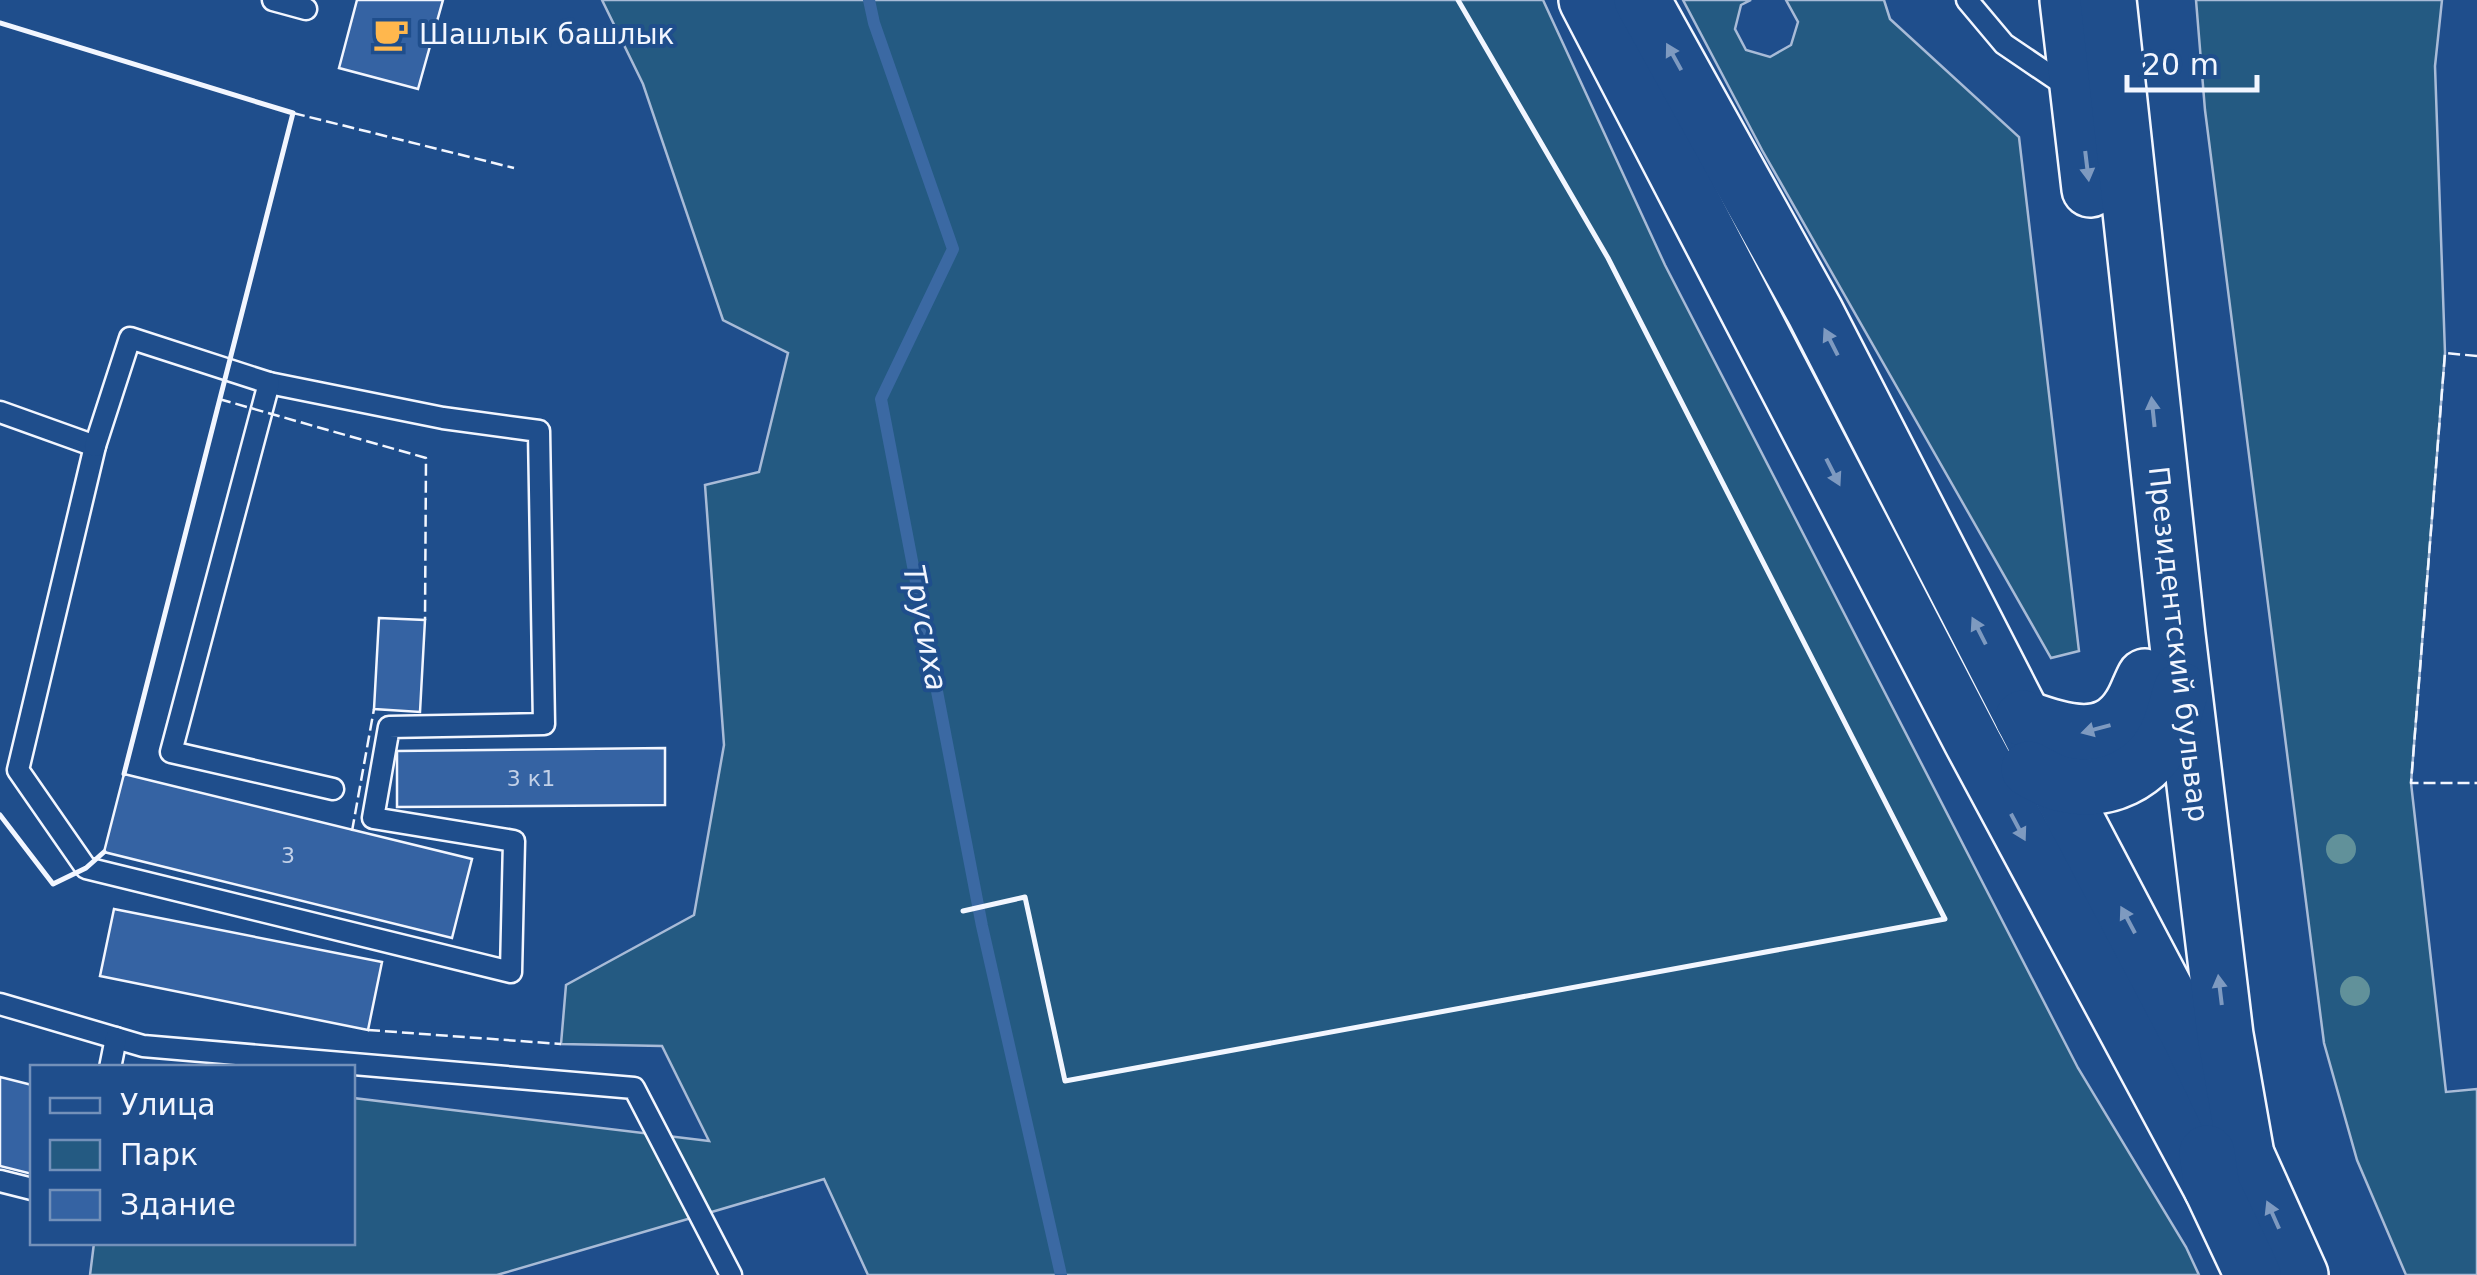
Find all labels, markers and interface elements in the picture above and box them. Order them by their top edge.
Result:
cafe icon: Шашлык башлык [372,15,410,53]
place label: Шашлык башлык [419,18,675,51]
scale bar [2127,30,2257,92]
one-way arrow [1666,43,1683,72]
text: 20 m [2142,47,2219,82]
one-way arrow [2079,151,2095,183]
one-way arrow [1822,328,1839,357]
one-way arrow [2145,396,2161,427]
one-way arrow [1824,457,1841,486]
street label: Президентский бульвар [2142,465,2215,824]
water label: Трусиха [896,562,955,694]
one-way arrow [1970,617,1987,646]
one-way arrow [2080,721,2111,737]
house number: 3 к1 [507,766,555,791]
one-way arrow [2009,813,2026,841]
house number: 3 [281,843,295,868]
one-way arrow [2120,905,2137,934]
one-way arrow [2212,973,2228,1005]
legend [30,1065,355,1245]
text: Улица [120,1087,216,1122]
text: Парк [120,1137,198,1172]
text: Здание [120,1187,236,1222]
one-way arrow [2265,1200,2281,1230]

